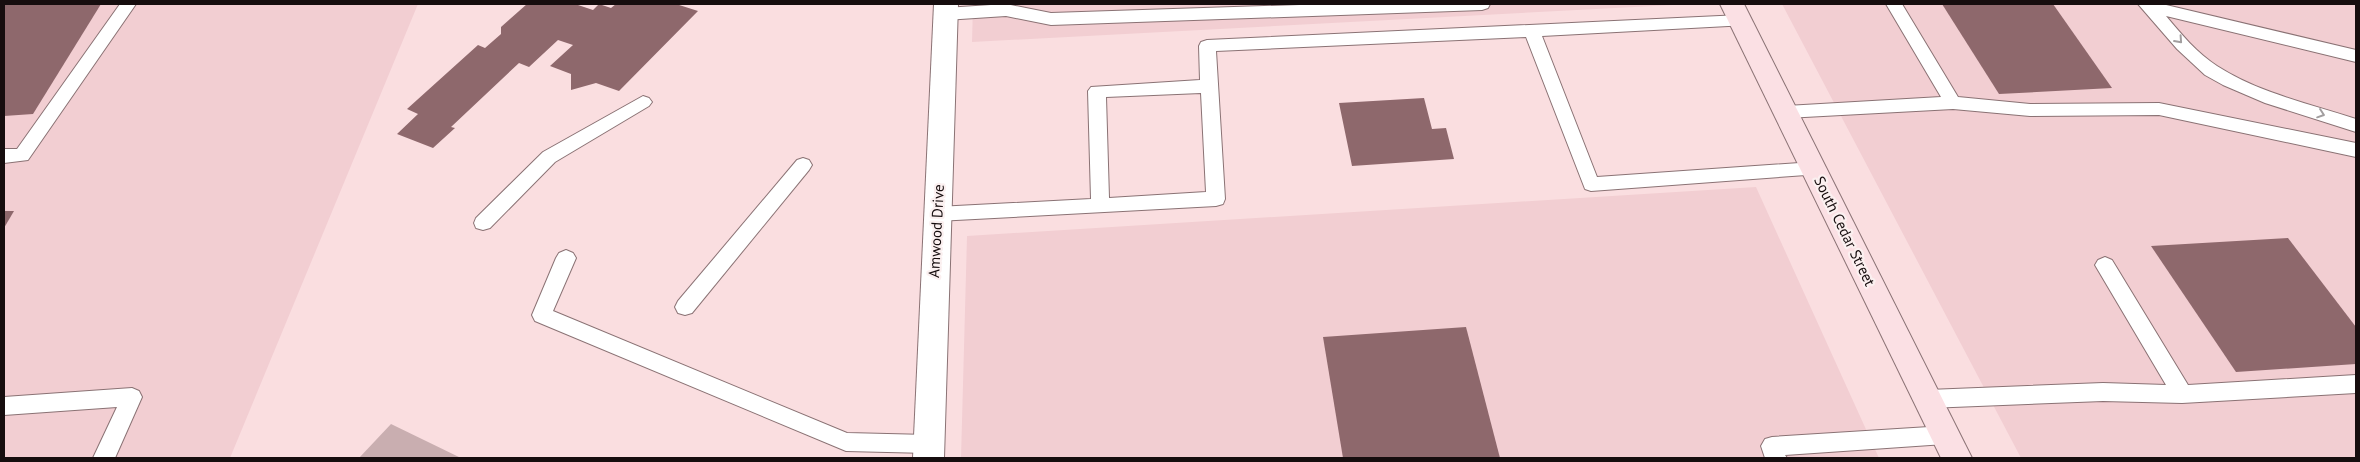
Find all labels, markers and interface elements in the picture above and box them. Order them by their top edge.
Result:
one-way arrow [2173,34,2182,43]
one-way arrow [2316,108,2324,118]
street label: South Cedar Street [1810,173,1880,289]
street label: Amwood Drive [924,184,948,278]

